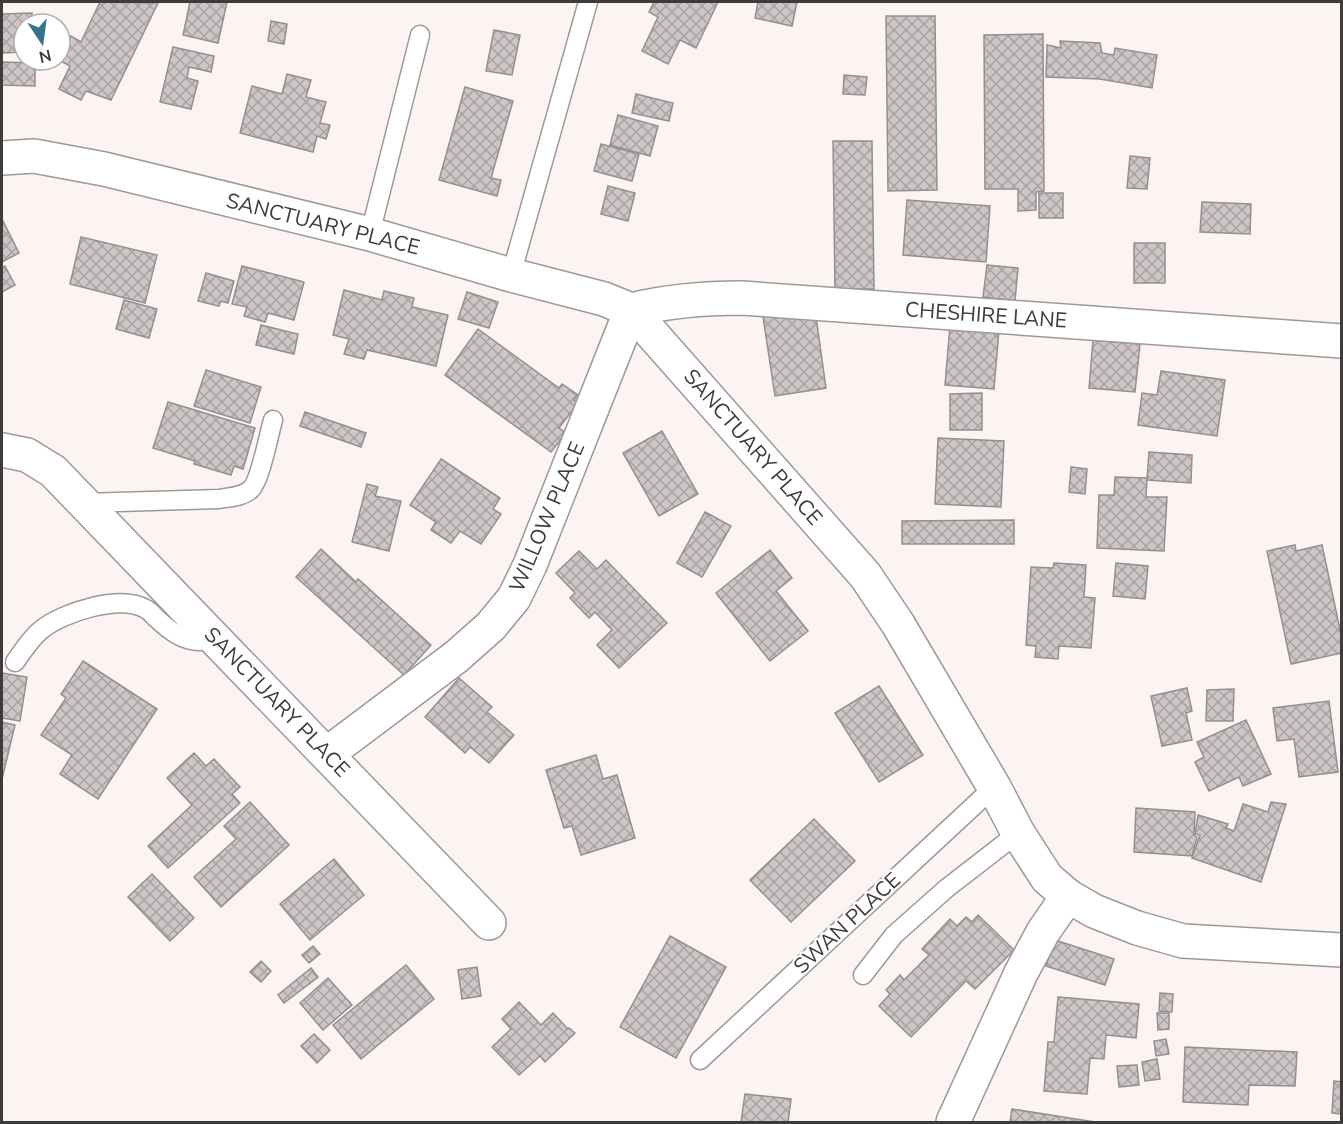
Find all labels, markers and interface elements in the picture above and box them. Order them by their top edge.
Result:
north arrow [12,12,72,72]
text: N [37,44,53,68]
street label: SANCTUARY PLACE [223,186,423,262]
street label: CHESHIRE LANE [904,295,1068,335]
street label: SANCTUARY PLACE [677,363,829,531]
street label: WILLOW PLACE [503,438,591,596]
street label: SANCTUARY PLACE [198,621,356,783]
street label: SWAN PLACE [788,866,906,980]

